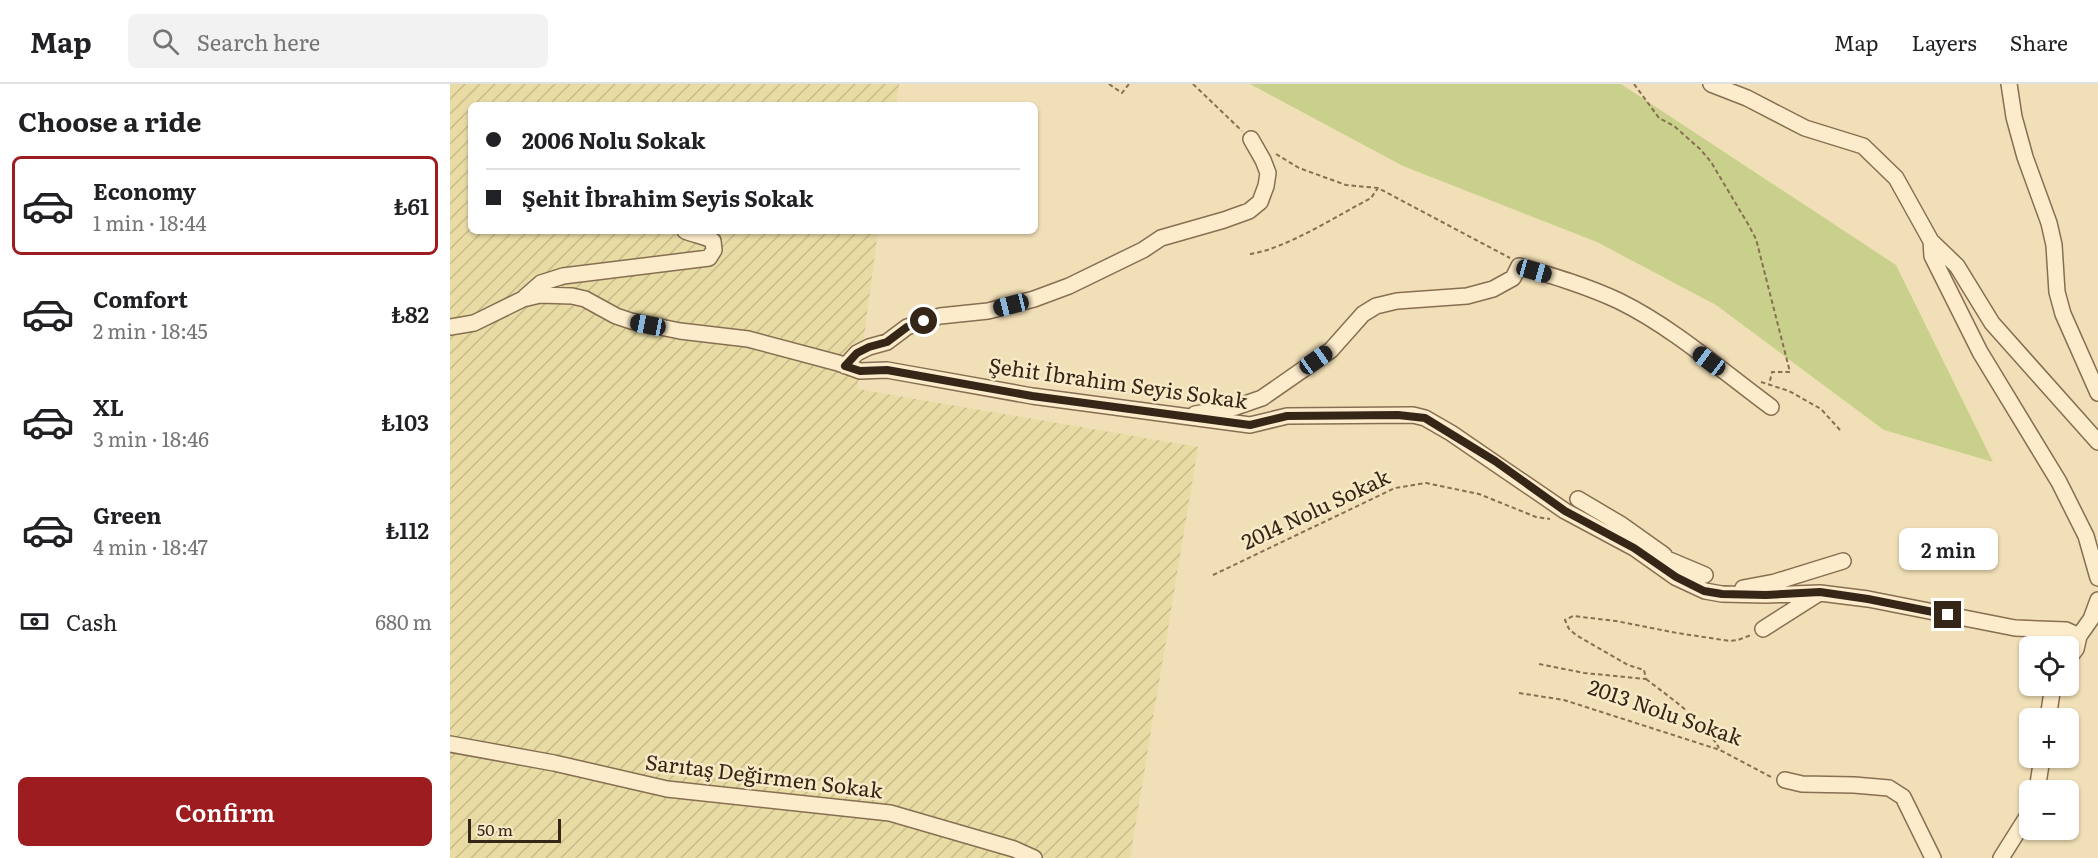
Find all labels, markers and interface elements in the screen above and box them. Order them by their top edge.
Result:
search box [128,14,548,68]
text: Map [30,20,92,62]
icon: search [149,25,182,58]
text: Search here [197,25,320,58]
text: Map [1834,26,1879,57]
text: Layers [1912,26,1977,57]
text: Share [2010,26,2068,57]
text: Choose a ride [18,100,201,140]
text: 2006 Nolu Sokak [522,123,706,156]
text: Economy [93,174,196,207]
icon: car [21,179,75,233]
text: Şehit İbrahim Seyis Sokak [522,181,814,214]
text: ₺61 [394,189,429,222]
text: 1 min · 18:44 [93,207,207,237]
car [1514,257,1554,285]
text: Comfort [93,282,188,315]
icon: car [21,287,75,341]
car [991,292,1031,318]
text: ₺82 [391,297,429,330]
route start [910,307,937,334]
car [629,313,667,337]
text: 2 min · 18:45 [93,315,208,345]
car [1296,342,1336,378]
car [1689,343,1729,379]
street label: Şehit İbrahim Seyis Sokak [987,348,1250,415]
text: XL [93,390,124,423]
icon: car [21,395,75,449]
text: ₺103 [381,405,429,438]
text: 3 min · 18:46 [93,423,209,453]
street label: 2014 Nolu Sokak [1236,460,1394,556]
text: Green [93,498,162,531]
icon: car [21,503,75,557]
text: ₺112 [385,513,429,546]
callout: 2 min [1898,528,1997,570]
text: 4 min · 18:47 [93,531,208,561]
text: 2 min [1921,534,1976,564]
route end [1934,601,1961,628]
icon: cash [18,605,51,638]
text: Cash [66,605,117,638]
text: 680 m [375,606,432,636]
map controls [2019,636,2079,840]
button: locate [2019,636,2079,696]
street label: 2013 Nolu Sokak [1585,670,1747,752]
button: + [2019,708,2079,768]
street label: Sarıtaş Değirmen Sokak [644,745,885,804]
button: Confirm [18,777,432,846]
button: − [2019,780,2079,840]
scale bar [468,816,561,844]
text: 50 m [477,817,513,841]

